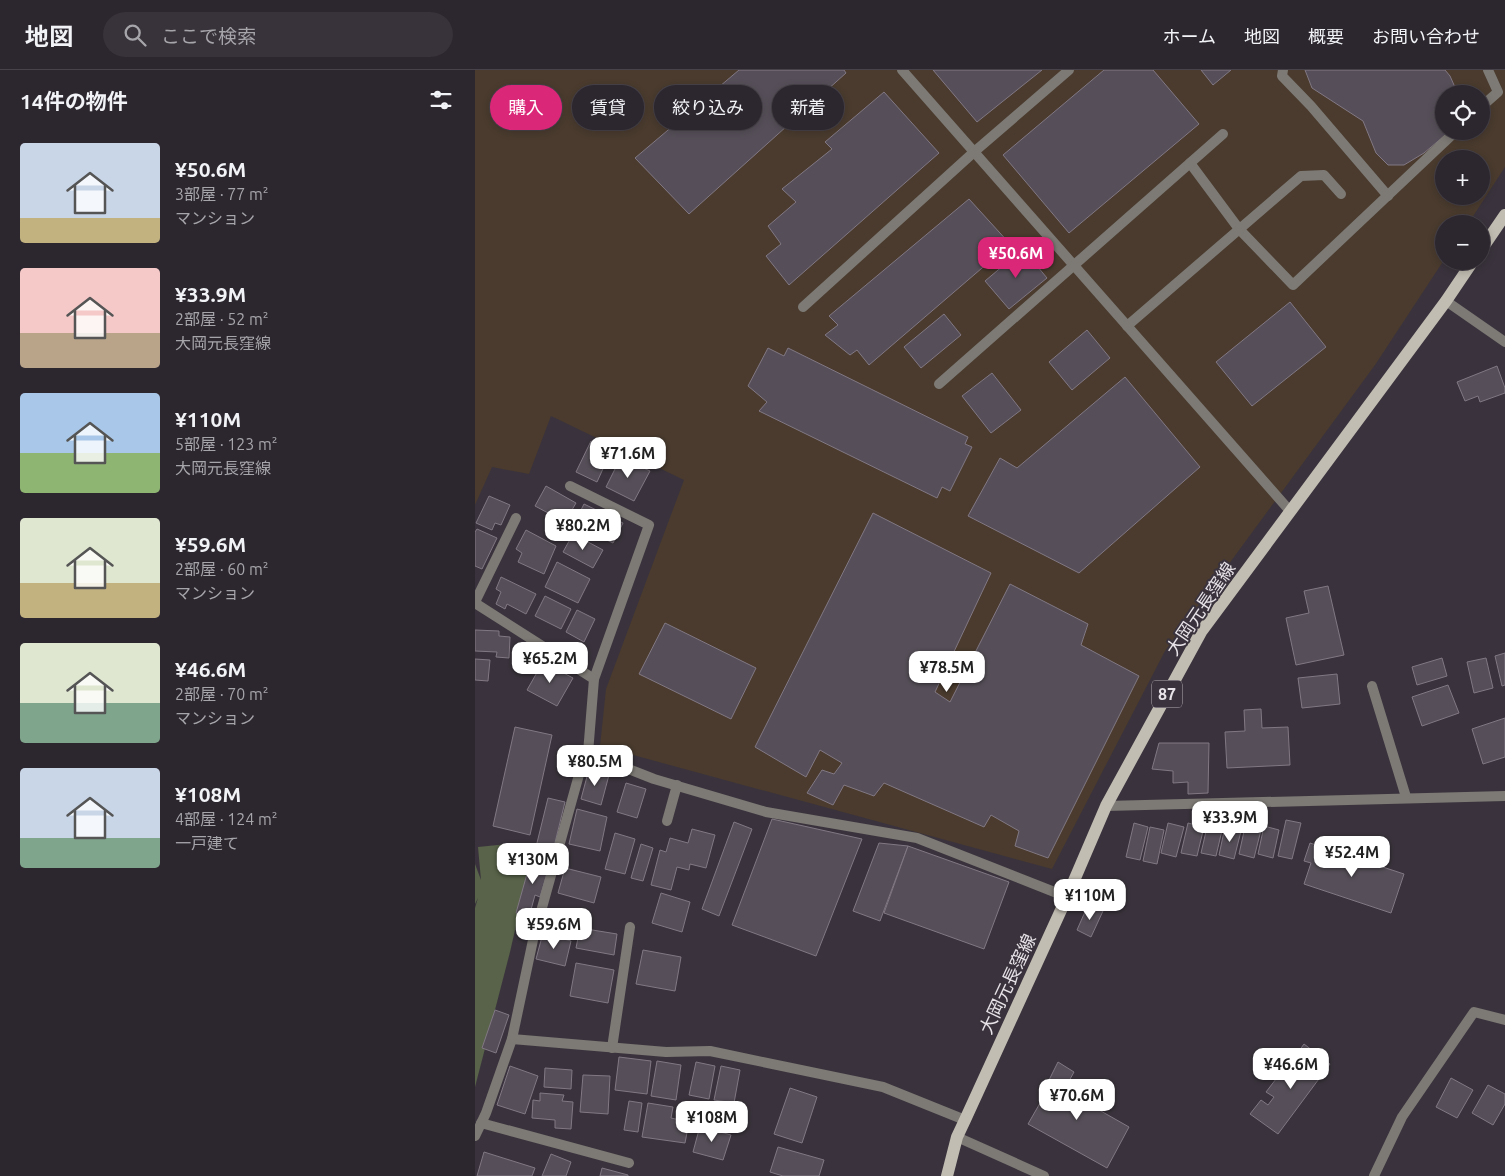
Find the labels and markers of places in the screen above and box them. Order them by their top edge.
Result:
pin: ¥50.6M [975,236,1057,279]
pin: ¥71.6M [587,436,669,479]
pin: ¥80.2M [542,508,624,551]
pin: ¥65.2M [509,642,591,684]
pin: ¥78.5M [906,650,988,693]
pin: ¥80.5M [554,744,636,787]
pin: ¥33.9M [1189,800,1271,843]
pin: ¥52.4M [1311,836,1393,878]
pin: ¥130M [498,842,568,885]
pin: ¥110M [1055,878,1125,921]
pin: ¥59.6M [513,908,595,950]
pin: ¥46.6M [1250,1048,1332,1090]
pin: ¥70.6M [1036,1078,1118,1121]
pin: ¥108M [677,1100,747,1143]

